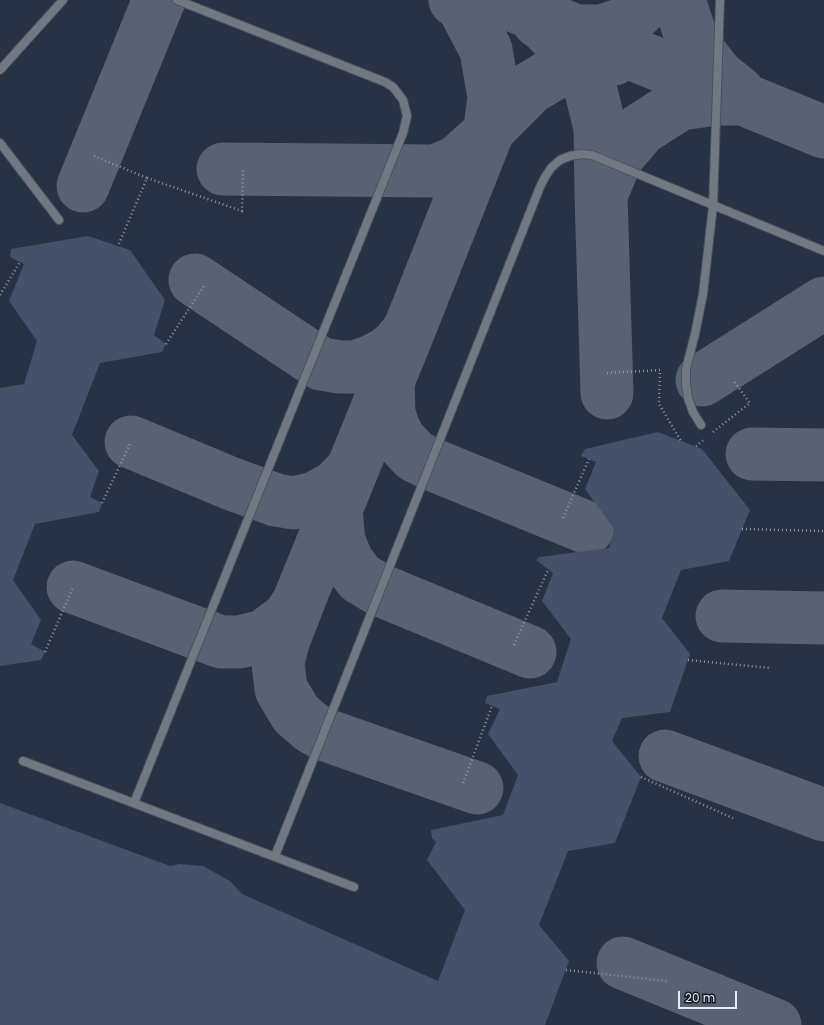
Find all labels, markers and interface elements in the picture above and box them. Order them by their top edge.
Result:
scale bar [680,983,739,1009]
text: 20 m [685,989,715,1006]

